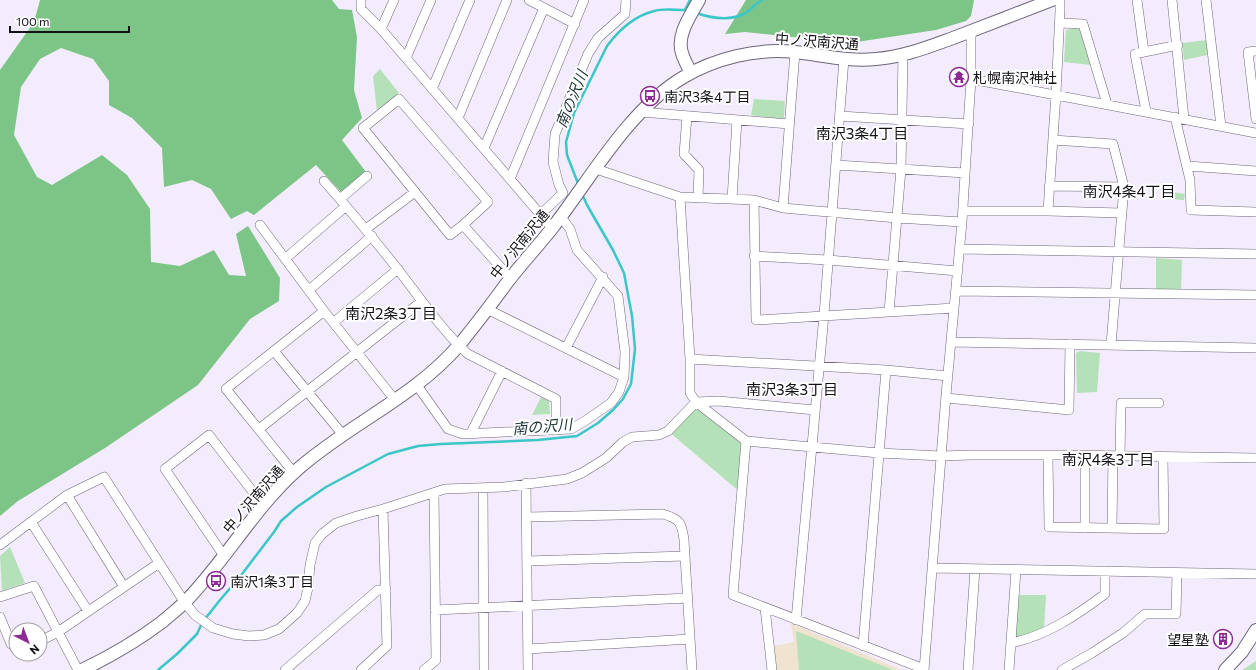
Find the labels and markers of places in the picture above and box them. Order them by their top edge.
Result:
temple icon: 札幌南沢神社 [948,66,970,88]
place label: 札幌南沢神社 [973,69,1057,86]
bus stop icon: 南沢3条4丁目 [639,85,661,107]
place label: 南沢3条4丁目 [664,88,750,105]
bus stop icon: 南沢1条3丁目 [205,570,227,592]
place label: 南沢1条3丁目 [230,573,314,590]
building icon: 望星塾 [1212,628,1234,650]
place label: 望星塾 [1167,631,1209,648]

